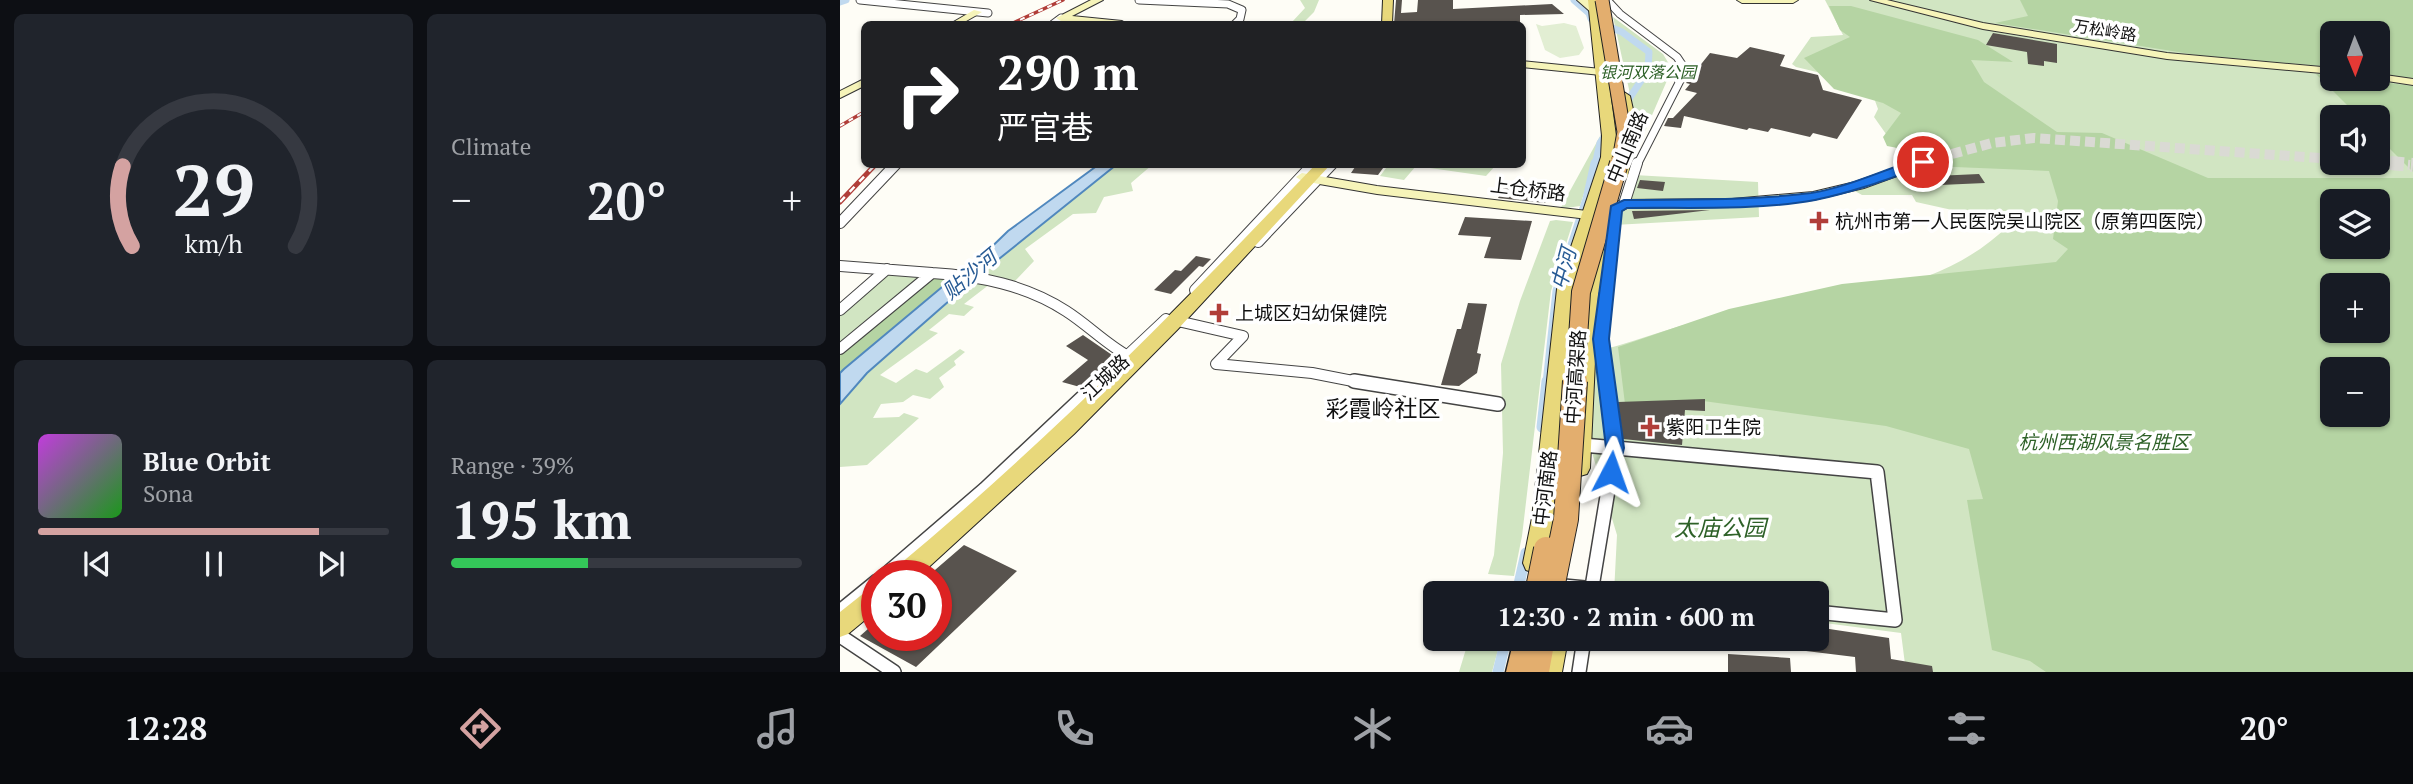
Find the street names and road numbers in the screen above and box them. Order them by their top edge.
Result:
street label: 万松岭路 [2072,14,2138,46]
street label: 中山南路 [1600,107,1653,187]
street label: 上仓桥路 [1489,171,1567,206]
street label: 中河高架路 [1559,329,1590,425]
street label: 江城路 [1075,348,1134,405]
street label: 中河南路 [1527,449,1562,527]

